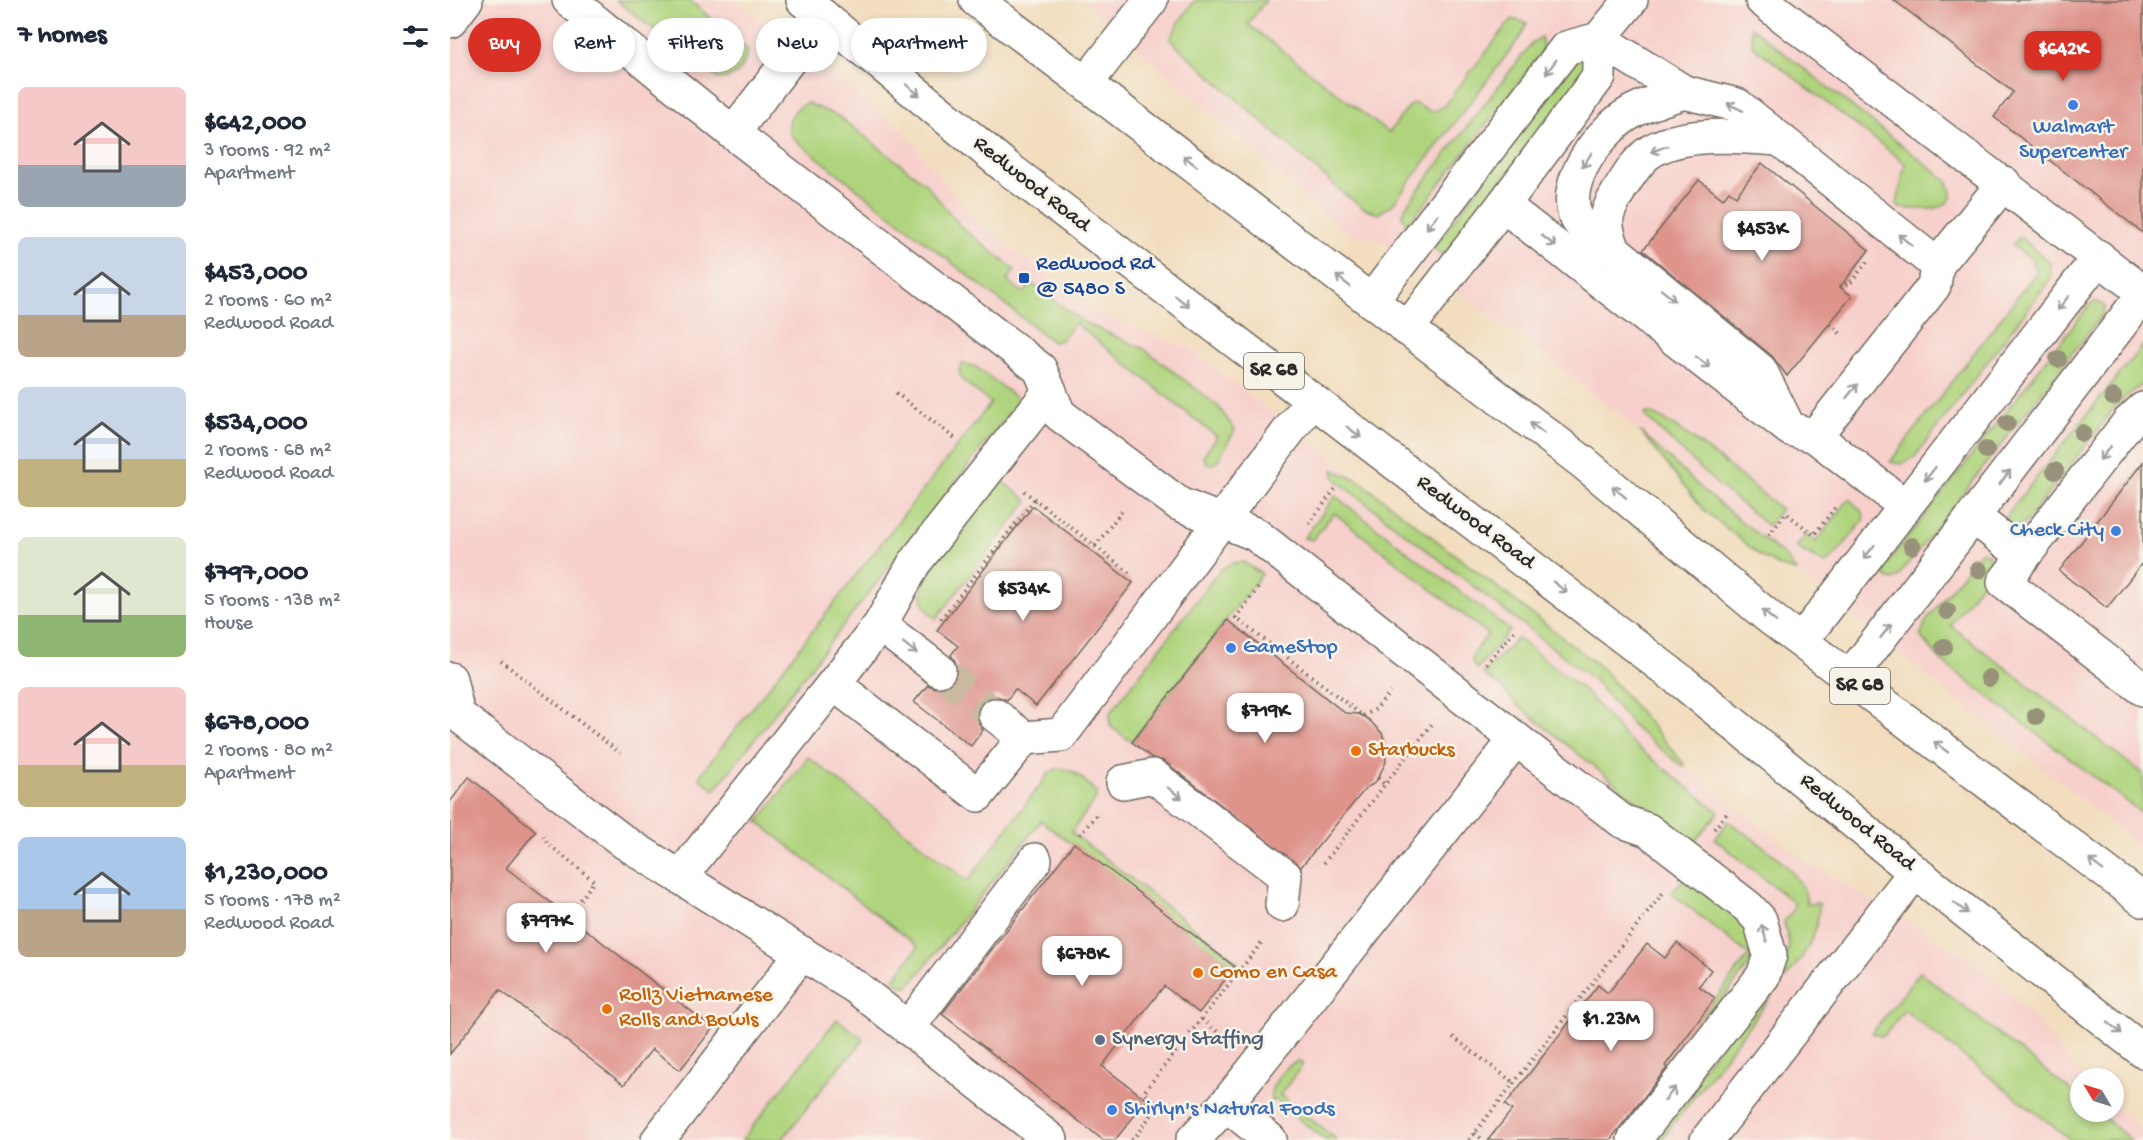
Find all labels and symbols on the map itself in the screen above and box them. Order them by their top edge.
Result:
pin: $642K [2021,31,2105,82]
one-way arrow [1544,59,1557,75]
one-way arrow [905,83,920,97]
marker: Walmart Supercenter [2066,98,2080,112]
one-way arrow [1727,100,1745,112]
place label: Walmart Supercenter [2019,115,2129,166]
street label: Redwood Road [967,131,1097,240]
one-way arrow [1651,144,1669,155]
one-way arrow [1581,151,1593,167]
one-way arrow [1182,155,1198,167]
pin: $453K [1720,211,1804,262]
one-way arrow [1426,214,1439,230]
one-way arrow [1897,233,1913,246]
one-way arrow [1541,235,1557,248]
place label: Redwood Rd @ 5480 S [1036,252,1156,303]
marker: Redwood Rd @ 5480 S [1017,271,1031,285]
one-way arrow [1336,274,1352,287]
one-way arrow [1660,288,1675,302]
one-way arrow [1174,294,1190,307]
one-way arrow [2056,295,2069,311]
road number: SR 68 [1244,353,1304,389]
one-way arrow [1694,356,1710,369]
one-way arrow [1845,383,1858,399]
one-way arrow [1530,421,1546,434]
one-way arrow [1346,425,1362,438]
one-way arrow [2098,445,2111,461]
one-way arrow [1924,465,1937,481]
one-way arrow [1999,469,2012,485]
street label: Redwood Road [1411,470,1541,577]
one-way arrow [1611,486,1627,499]
place label: Check City [2010,518,2104,544]
marker: Check City [2109,524,2123,538]
one-way arrow [1863,544,1876,560]
pin: $534K [981,571,1065,622]
one-way arrow [1552,581,1568,594]
one-way arrow [1761,610,1777,623]
one-way arrow [1879,624,1892,640]
place label: GameStop [1243,635,1338,661]
one-way arrow [901,641,917,654]
marker: GameStop [1224,641,1238,655]
road number: SR 68 [1830,668,1890,704]
pin: $719K [1223,693,1307,744]
place label: Starbucks [1368,738,1455,764]
one-way arrow [1933,741,1949,754]
marker: Starbucks [1349,744,1363,758]
street label: Redwood Road [1794,768,1922,879]
one-way arrow [1166,786,1182,799]
one-way arrow [2089,859,2105,872]
one-way arrow [1953,901,1969,914]
pin: $797K [504,903,588,954]
one-way arrow [1758,924,1769,943]
pin: $678K [1040,936,1124,987]
place label: Como en Casa [1210,960,1338,986]
marker: Como en Casa [1191,966,1205,980]
place label: Rollz Vietnamese Rolls and Bowls [619,983,774,1034]
pin: $1.23M [1562,1001,1660,1052]
marker: Rollz Vietnamese Rolls and Bowls [600,1002,614,1016]
one-way arrow [2106,1022,2122,1035]
place label: Synergy Staffing [1112,1027,1264,1053]
marker: Synergy Staffing [1093,1033,1107,1047]
north arrow [2070,1068,2124,1122]
one-way arrow [1663,1086,1676,1102]
place label: Shirlyn's Natural Foods [1124,1097,1336,1123]
marker: Shirlyn's Natural Foods [1105,1103,1119,1117]

